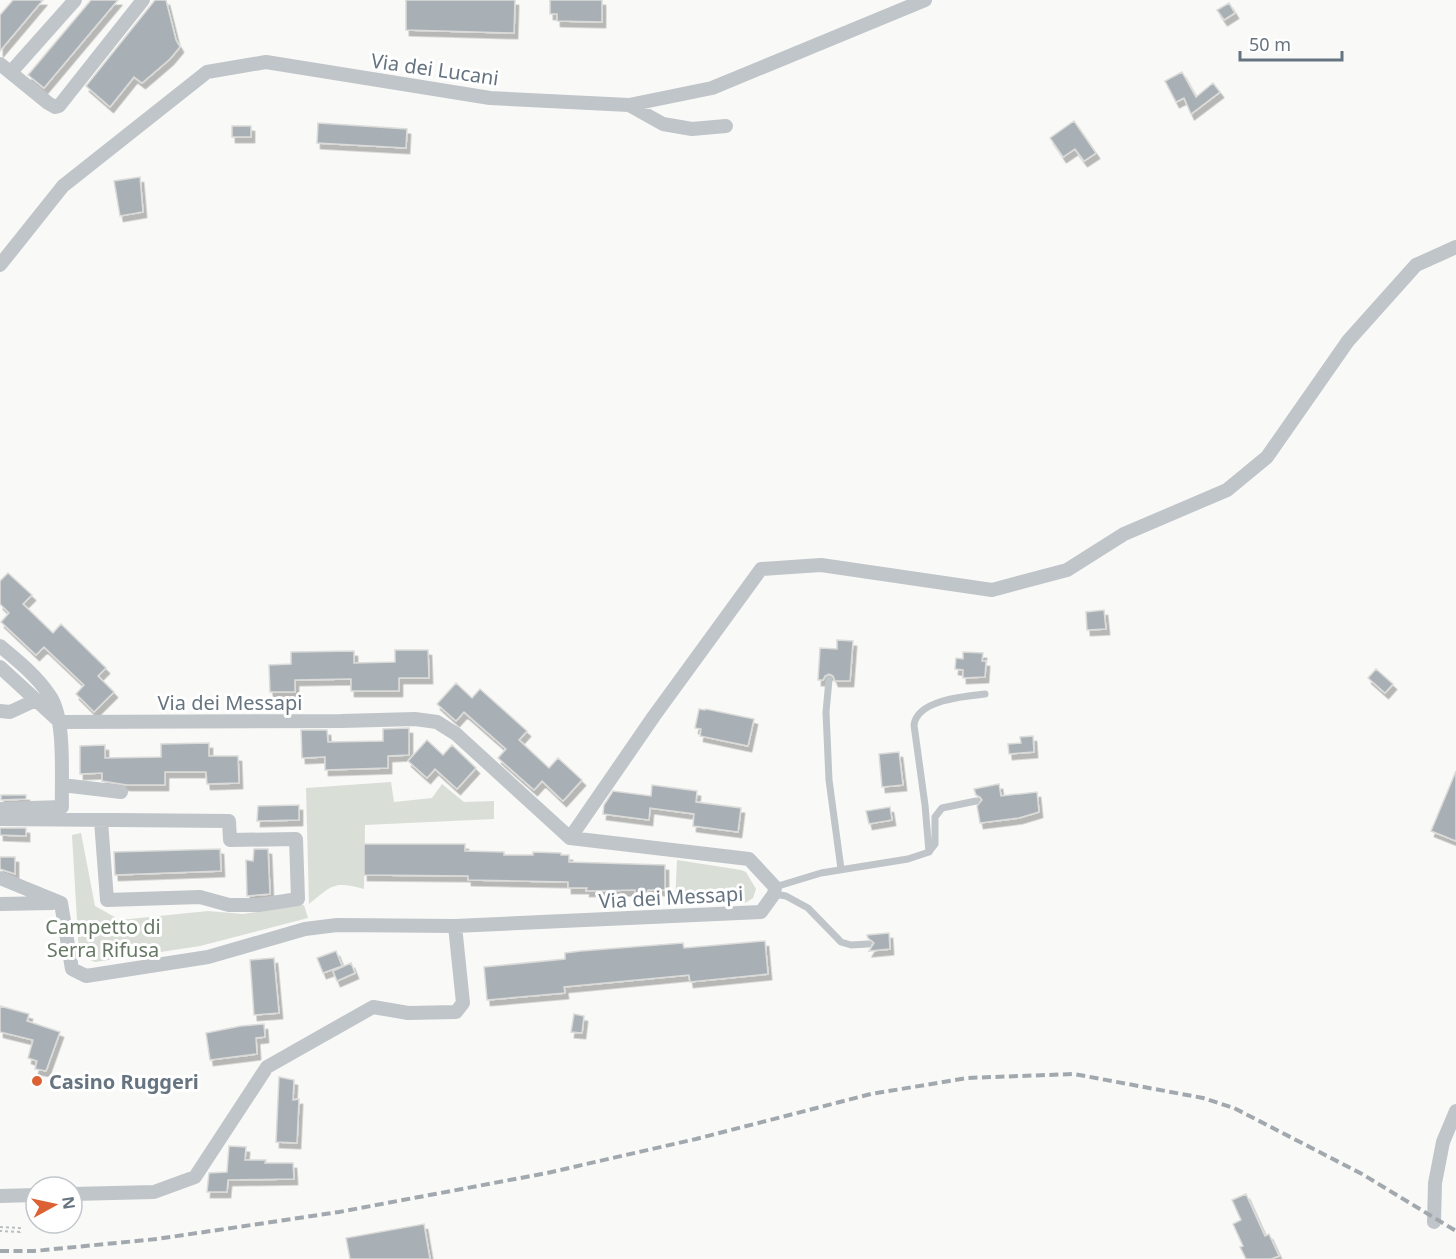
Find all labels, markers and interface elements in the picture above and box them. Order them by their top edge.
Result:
scale bar [1240,24,1342,62]
text: 50 m [1249,32,1291,56]
street label: Via dei Lucani [369,47,501,91]
street label: Via dei Messapi [158,689,302,716]
street label: Via dei Messapi [598,880,744,914]
park label: Campetto di Serra Rifusa [45,913,161,963]
place label: Casino Ruggeri [49,1068,199,1095]
marker: Casino Ruggeri [30,1074,44,1088]
north arrow [24,1175,84,1235]
text: N [57,1195,81,1211]

